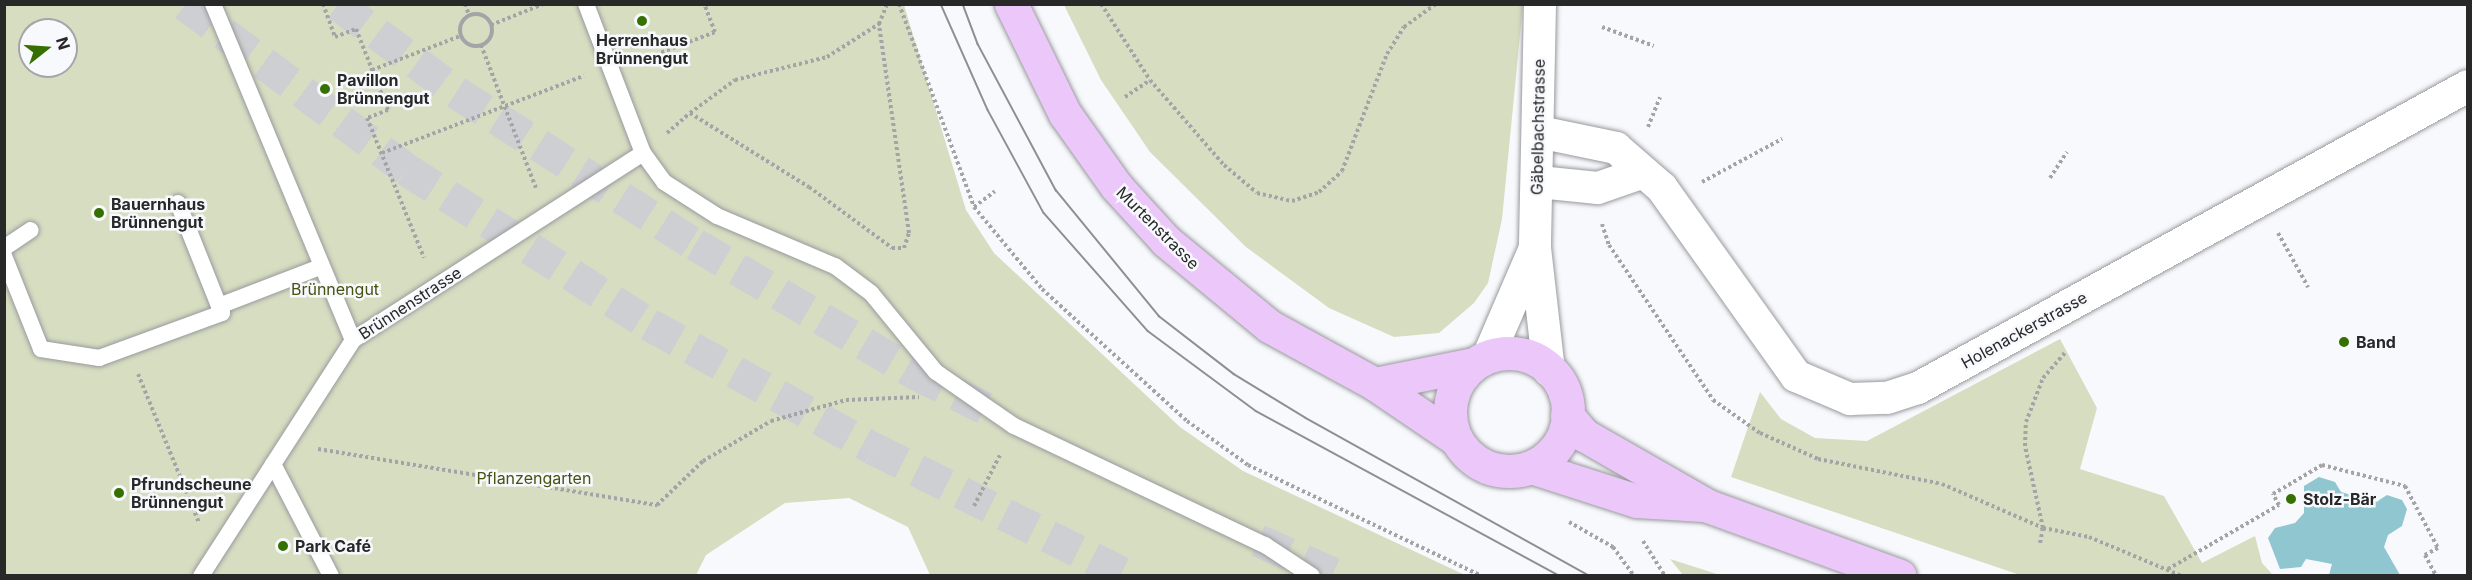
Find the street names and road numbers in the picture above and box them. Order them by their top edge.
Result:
street label: Gäbelbachstrasse [1527,59,1549,195]
street label: Murtenstrasse [1113,183,1203,273]
street label: Brünnenstrasse [355,263,465,343]
street label: Holenackerstrasse [1958,287,2090,373]

